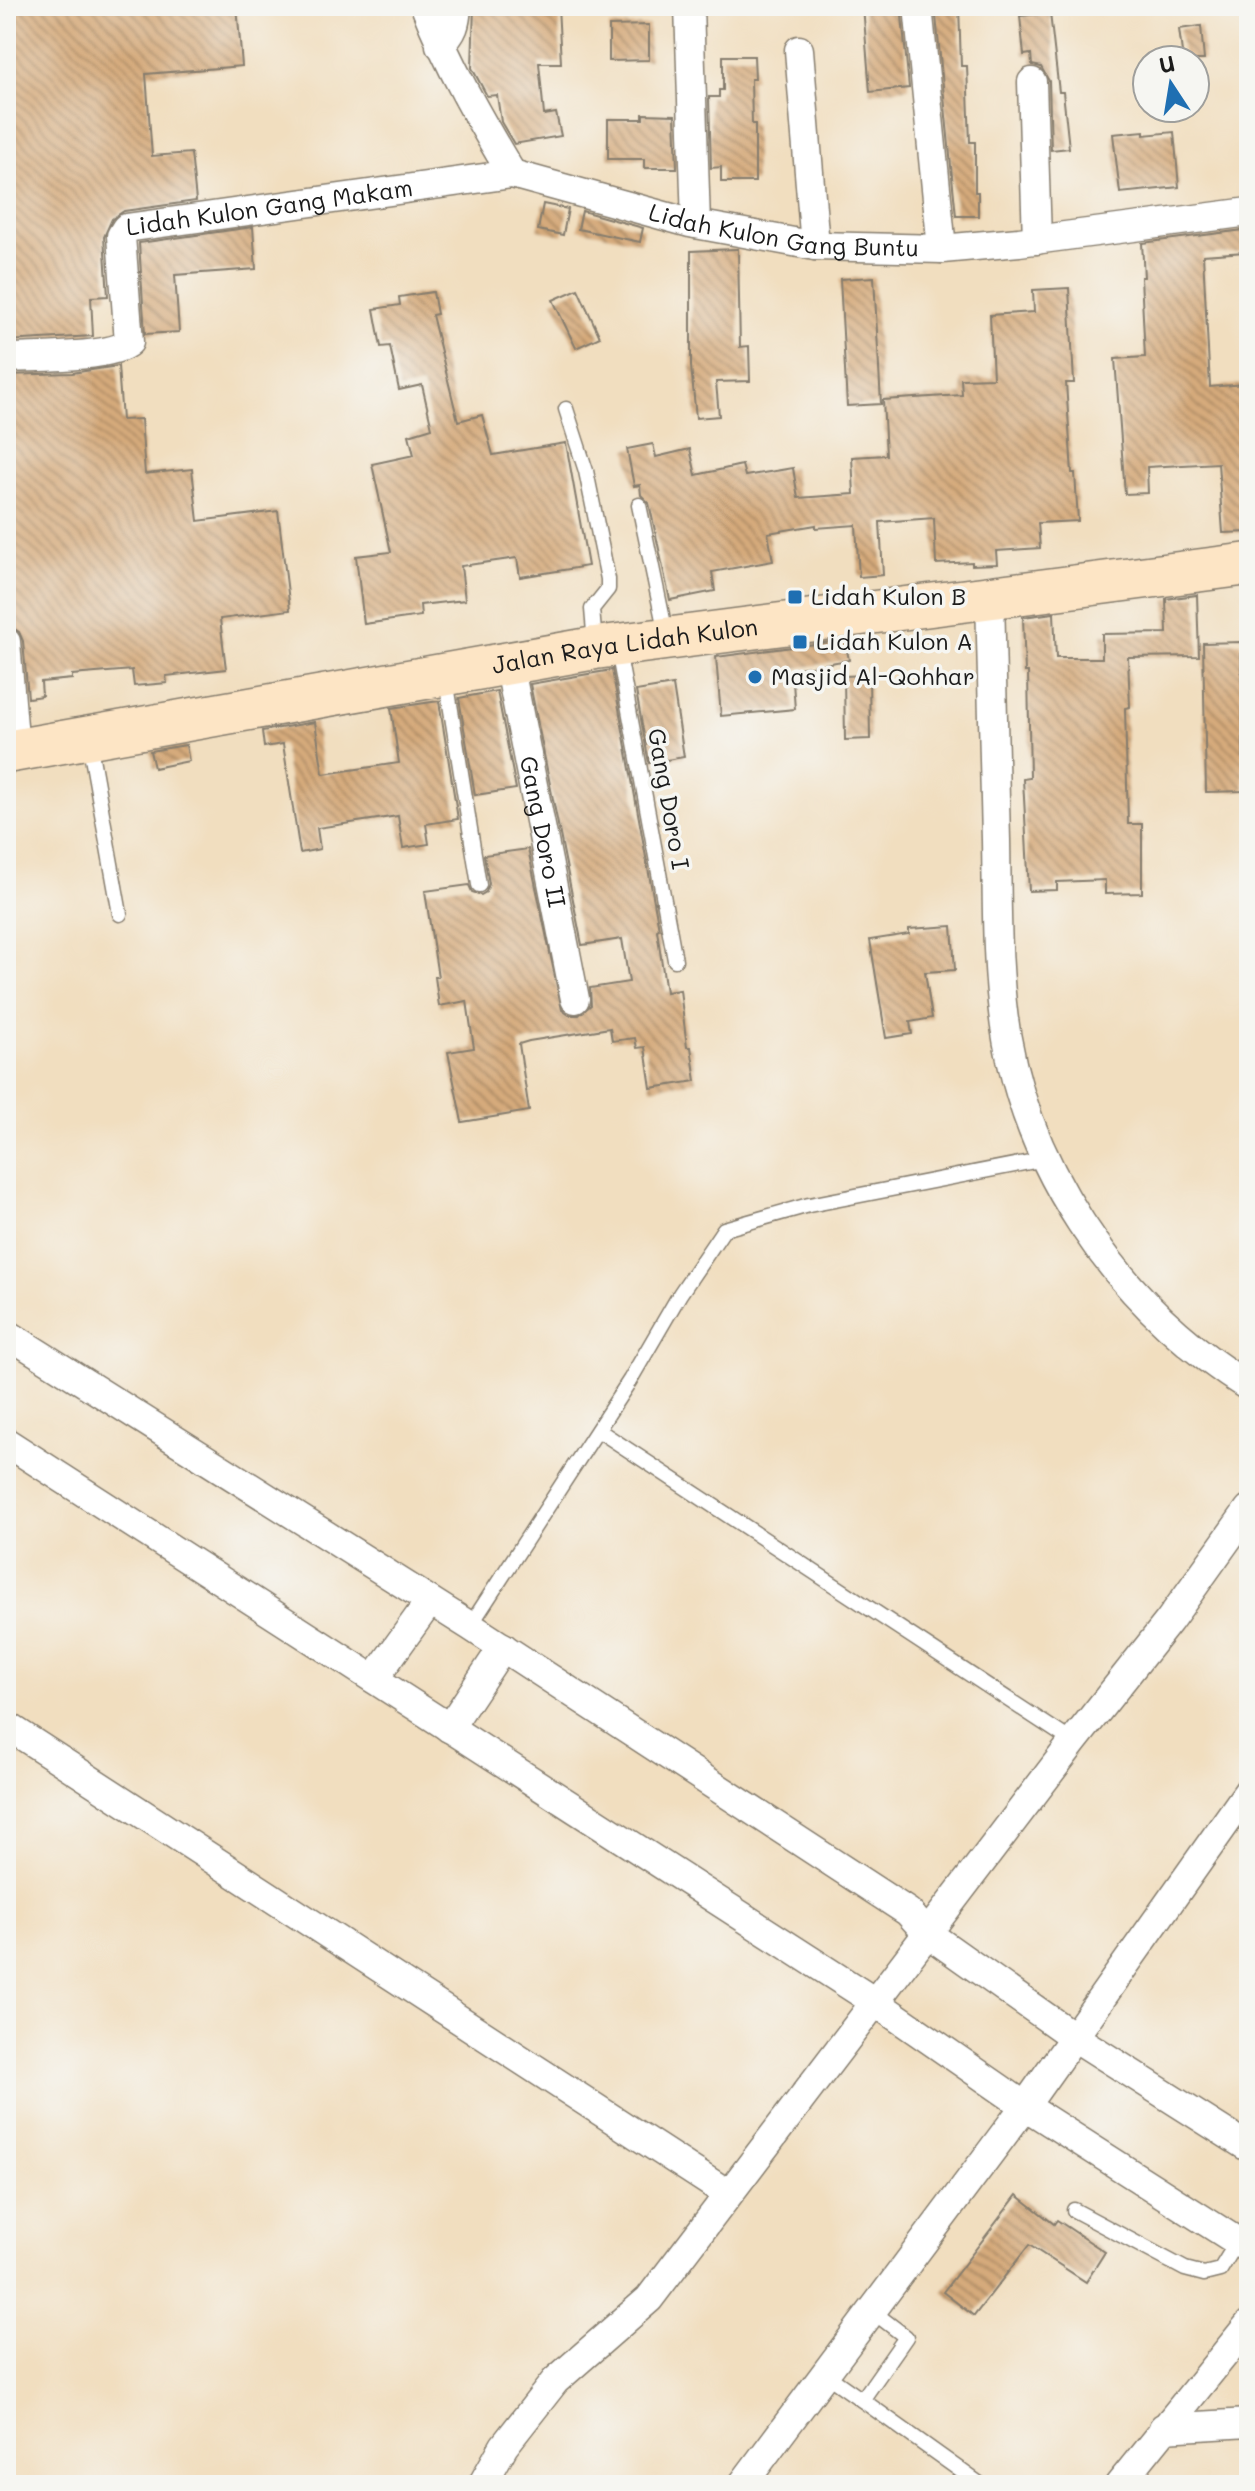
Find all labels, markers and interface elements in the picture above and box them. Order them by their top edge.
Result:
north arrow [1131,44,1211,124]
text: U [1156,48,1177,80]
street label: Lidah Kulon Gang Makam [124,171,415,242]
street label: Lidah Kulon Gang Buntu [646,195,919,262]
place label: Lidah Kulon B [811,580,966,611]
marker: Lidah Kulon B [786,588,804,606]
street label: Jalan Raya Lidah Kulon [489,610,759,680]
place label: Lidah Kulon A [816,625,973,656]
marker: Lidah Kulon A [791,633,809,651]
place label: Masjid Al-Qohhar [771,660,975,691]
marker: Masjid Al-Qohhar [746,668,764,686]
street label: Gang Doro I [642,726,697,872]
street label: Gang Doro II [514,753,574,910]

